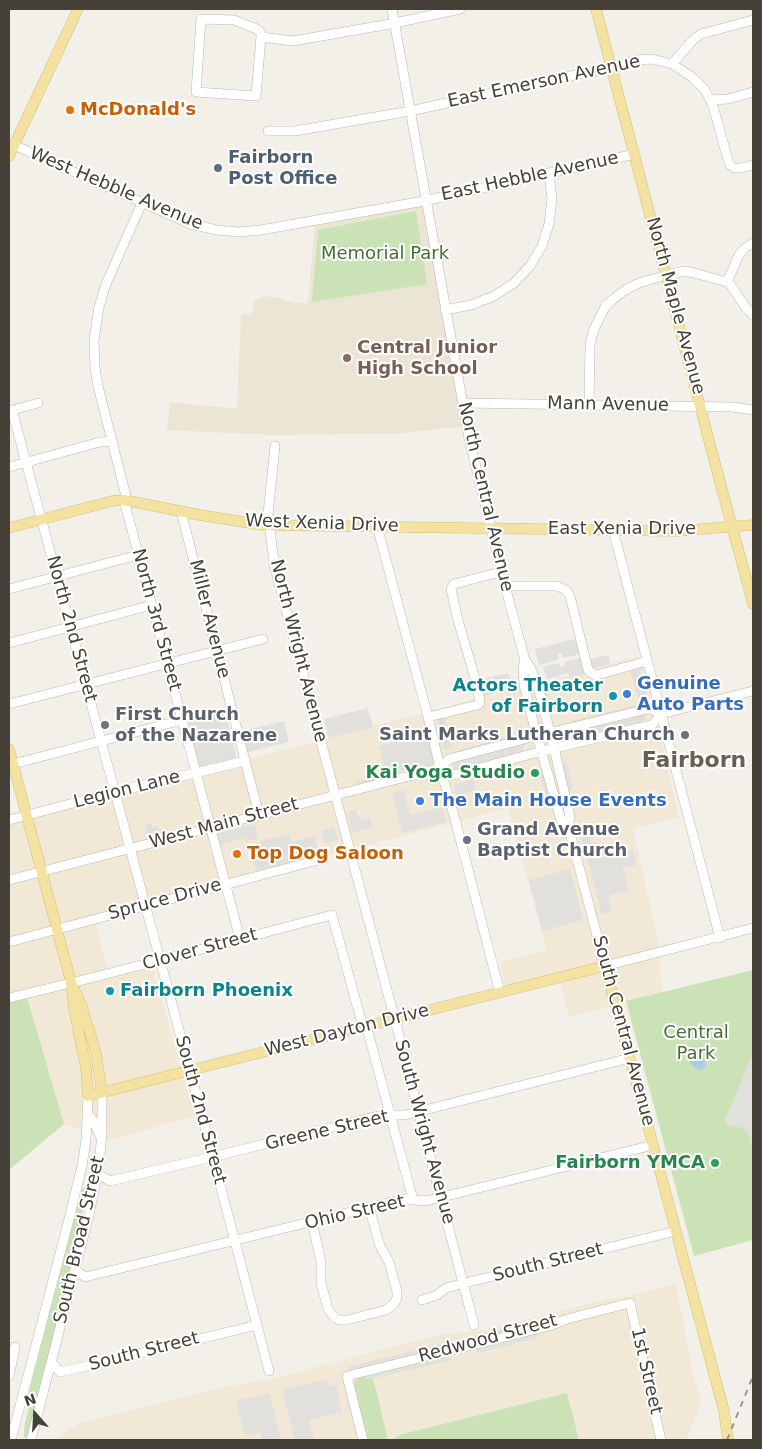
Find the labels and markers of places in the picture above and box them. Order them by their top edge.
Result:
place label: McDonald's [80,99,196,121]
marker: McDonald's [64,104,76,116]
place label: Fairborn Post Office [228,147,337,190]
marker: Fairborn Post Office [212,162,224,174]
place label: Central Junior High School [357,337,497,379]
marker: Central Junior High School [341,352,353,364]
place label: Genuine Auto Parts [637,673,744,716]
place label: Actors Theater of Fairborn [452,675,603,718]
marker: Genuine Auto Parts [621,688,633,700]
marker: Actors Theater of Fairborn [607,690,619,702]
place label: First Church of the Nazarene [115,704,277,746]
marker: First Church of the Nazarene [99,719,111,731]
place label: Saint Marks Lutheran Church [379,724,675,746]
marker: Saint Marks Lutheran Church [679,729,691,741]
place label: Kai Yoga Studio [366,762,525,784]
marker: Kai Yoga Studio [529,767,541,779]
place label: The Main House Events [430,790,667,812]
marker: The Main House Events [414,795,426,807]
place label: Grand Avenue Baptist Church [477,819,627,862]
marker: Grand Avenue Baptist Church [461,834,473,846]
place label: Top Dog Saloon [247,843,404,865]
marker: Top Dog Saloon [231,848,243,860]
place label: Fairborn Phoenix [120,980,293,1002]
marker: Fairborn Phoenix [104,985,116,997]
place label: Fairborn YMCA [555,1152,705,1174]
marker: Fairborn YMCA [709,1157,721,1169]

